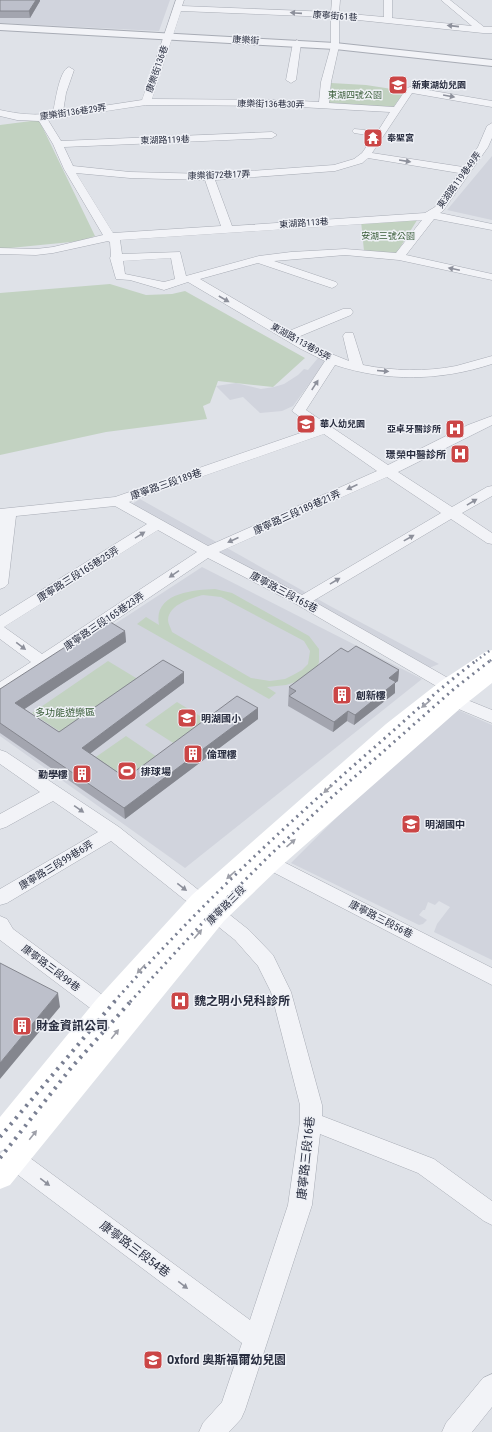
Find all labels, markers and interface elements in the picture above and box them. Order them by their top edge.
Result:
street label: 康寧街61巷 [312,9,358,23]
one-way arrow [289,10,302,16]
one-way arrow [447,23,459,29]
street label: 康樂街 [232,34,260,46]
street label: 康樂街136巷 [144,44,170,94]
school or university icon: 新東湖幼兒園 [387,74,409,96]
place label: 新東湖幼兒園 [412,80,466,90]
park label: 東湖四號公園 [328,90,382,100]
one-way arrow [442,94,455,100]
street label: 康樂街136巷30弄 [237,98,305,110]
street label: 康樂街136巷29弄 [39,102,107,122]
temple icon: 奉聖宮 [362,127,384,149]
place label: 奉聖宮 [387,133,414,143]
street label: 東湖路119巷 [140,134,190,146]
street label: 東湖路119巷49弄 [435,150,483,210]
one-way arrow [398,158,411,164]
street label: 康樂街72巷17弄 [187,169,251,181]
street label: 東湖路113巷 [279,216,329,230]
park label: 安湖三號公園 [361,231,415,241]
one-way arrow [448,265,460,271]
one-way arrow [218,295,230,302]
street label: 東湖路113巷95弄 [269,321,333,363]
one-way arrow [377,368,390,375]
one-way arrow [311,380,319,390]
school or university icon: 華人幼兒園 [295,413,317,435]
hospital icon: 亞卓牙醫診所 [444,418,466,440]
place label: 華人幼兒園 [320,419,365,429]
place label: 亞卓牙醫診所 [387,424,441,434]
hospital icon: 璟榮中醫診所 [449,443,471,465]
place label: 璟榮中醫診所 [385,449,446,460]
street label: 康寧路三段189巷 [129,467,203,501]
one-way arrow [346,484,358,490]
street label: 康寧路三段189巷21弄 [252,488,342,536]
one-way arrow [466,498,478,505]
one-way arrow [135,531,145,539]
one-way arrow [403,534,415,541]
one-way arrow [228,537,239,543]
street label: 康寧路三段165巷25弄 [35,544,121,604]
one-way arrow [169,570,180,578]
street label: 康寧路三段165巷 [248,570,320,614]
one-way arrow [329,577,341,584]
street label: 康寧路三段165巷23弄 [62,590,146,652]
one-way arrow [16,642,26,650]
building icon: 創新樓 [331,684,353,706]
place label: 創新樓 [356,690,386,701]
one-way arrow [421,700,432,708]
park label: 多功能遊樂區 [35,707,95,718]
school or university icon: 明湖國小 [176,707,198,729]
place label: 明湖國小 [201,713,242,724]
building icon: 倫理樓 [182,743,204,765]
place label: 倫理樓 [206,749,237,760]
sports icon: 排球場 [116,760,138,782]
building icon: 勤學樓 [71,763,93,785]
place label: 排球場 [140,766,171,777]
place label: 勤學樓 [38,769,68,780]
one-way arrow [322,784,333,793]
one-way arrow [73,805,84,813]
school or university icon: 明湖國中 [400,813,422,835]
place label: 明湖國中 [425,819,465,830]
street label: 康寧路三段99巷6弄 [17,838,95,892]
one-way arrow [286,839,297,848]
one-way arrow [225,871,236,880]
one-way arrow [177,883,188,891]
street label: 康寧路三段 [204,883,248,927]
street label: 康寧路三段56巷 [347,898,415,940]
one-way arrow [194,929,203,939]
street label: 康寧路三段99巷 [20,943,82,993]
one-way arrow [136,964,145,974]
hospital icon: 魏之明小兒科診所 [169,990,191,1012]
place label: 魏之明小兒科診所 [194,994,290,1008]
building icon: 財金資訊公司 [11,1015,33,1037]
place label: 財金資訊公司 [36,1019,108,1033]
one-way arrow [111,1029,120,1039]
street label: 康寧路三段16巷 [295,1116,317,1200]
one-way arrow [29,1129,38,1140]
one-way arrow [40,1178,51,1186]
street label: 康寧路三段54巷 [97,1218,173,1280]
one-way arrow [178,1280,188,1288]
school or university icon: Oxford 奧斯福爾幼兒園 [142,1349,164,1371]
place label: Oxford 奧斯福爾幼兒園 [167,1353,286,1367]

